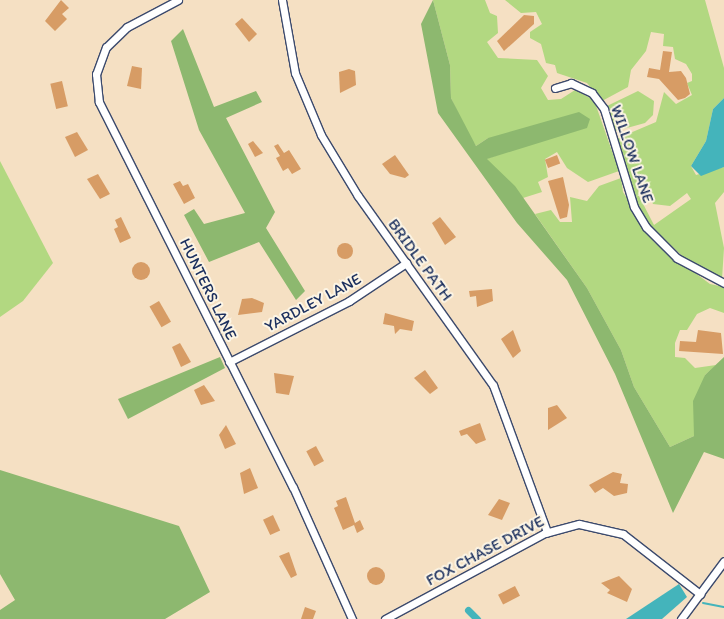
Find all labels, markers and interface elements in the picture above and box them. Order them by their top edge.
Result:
street label: WILLOW LANE [606,102,658,206]
street label: BRIDLE PATH [384,215,456,305]
street label: HUNTERS LANE [175,235,241,343]
street label: YARDLEY LANE [261,269,365,337]
street label: FOX CHASE DRIVE [423,512,547,590]

